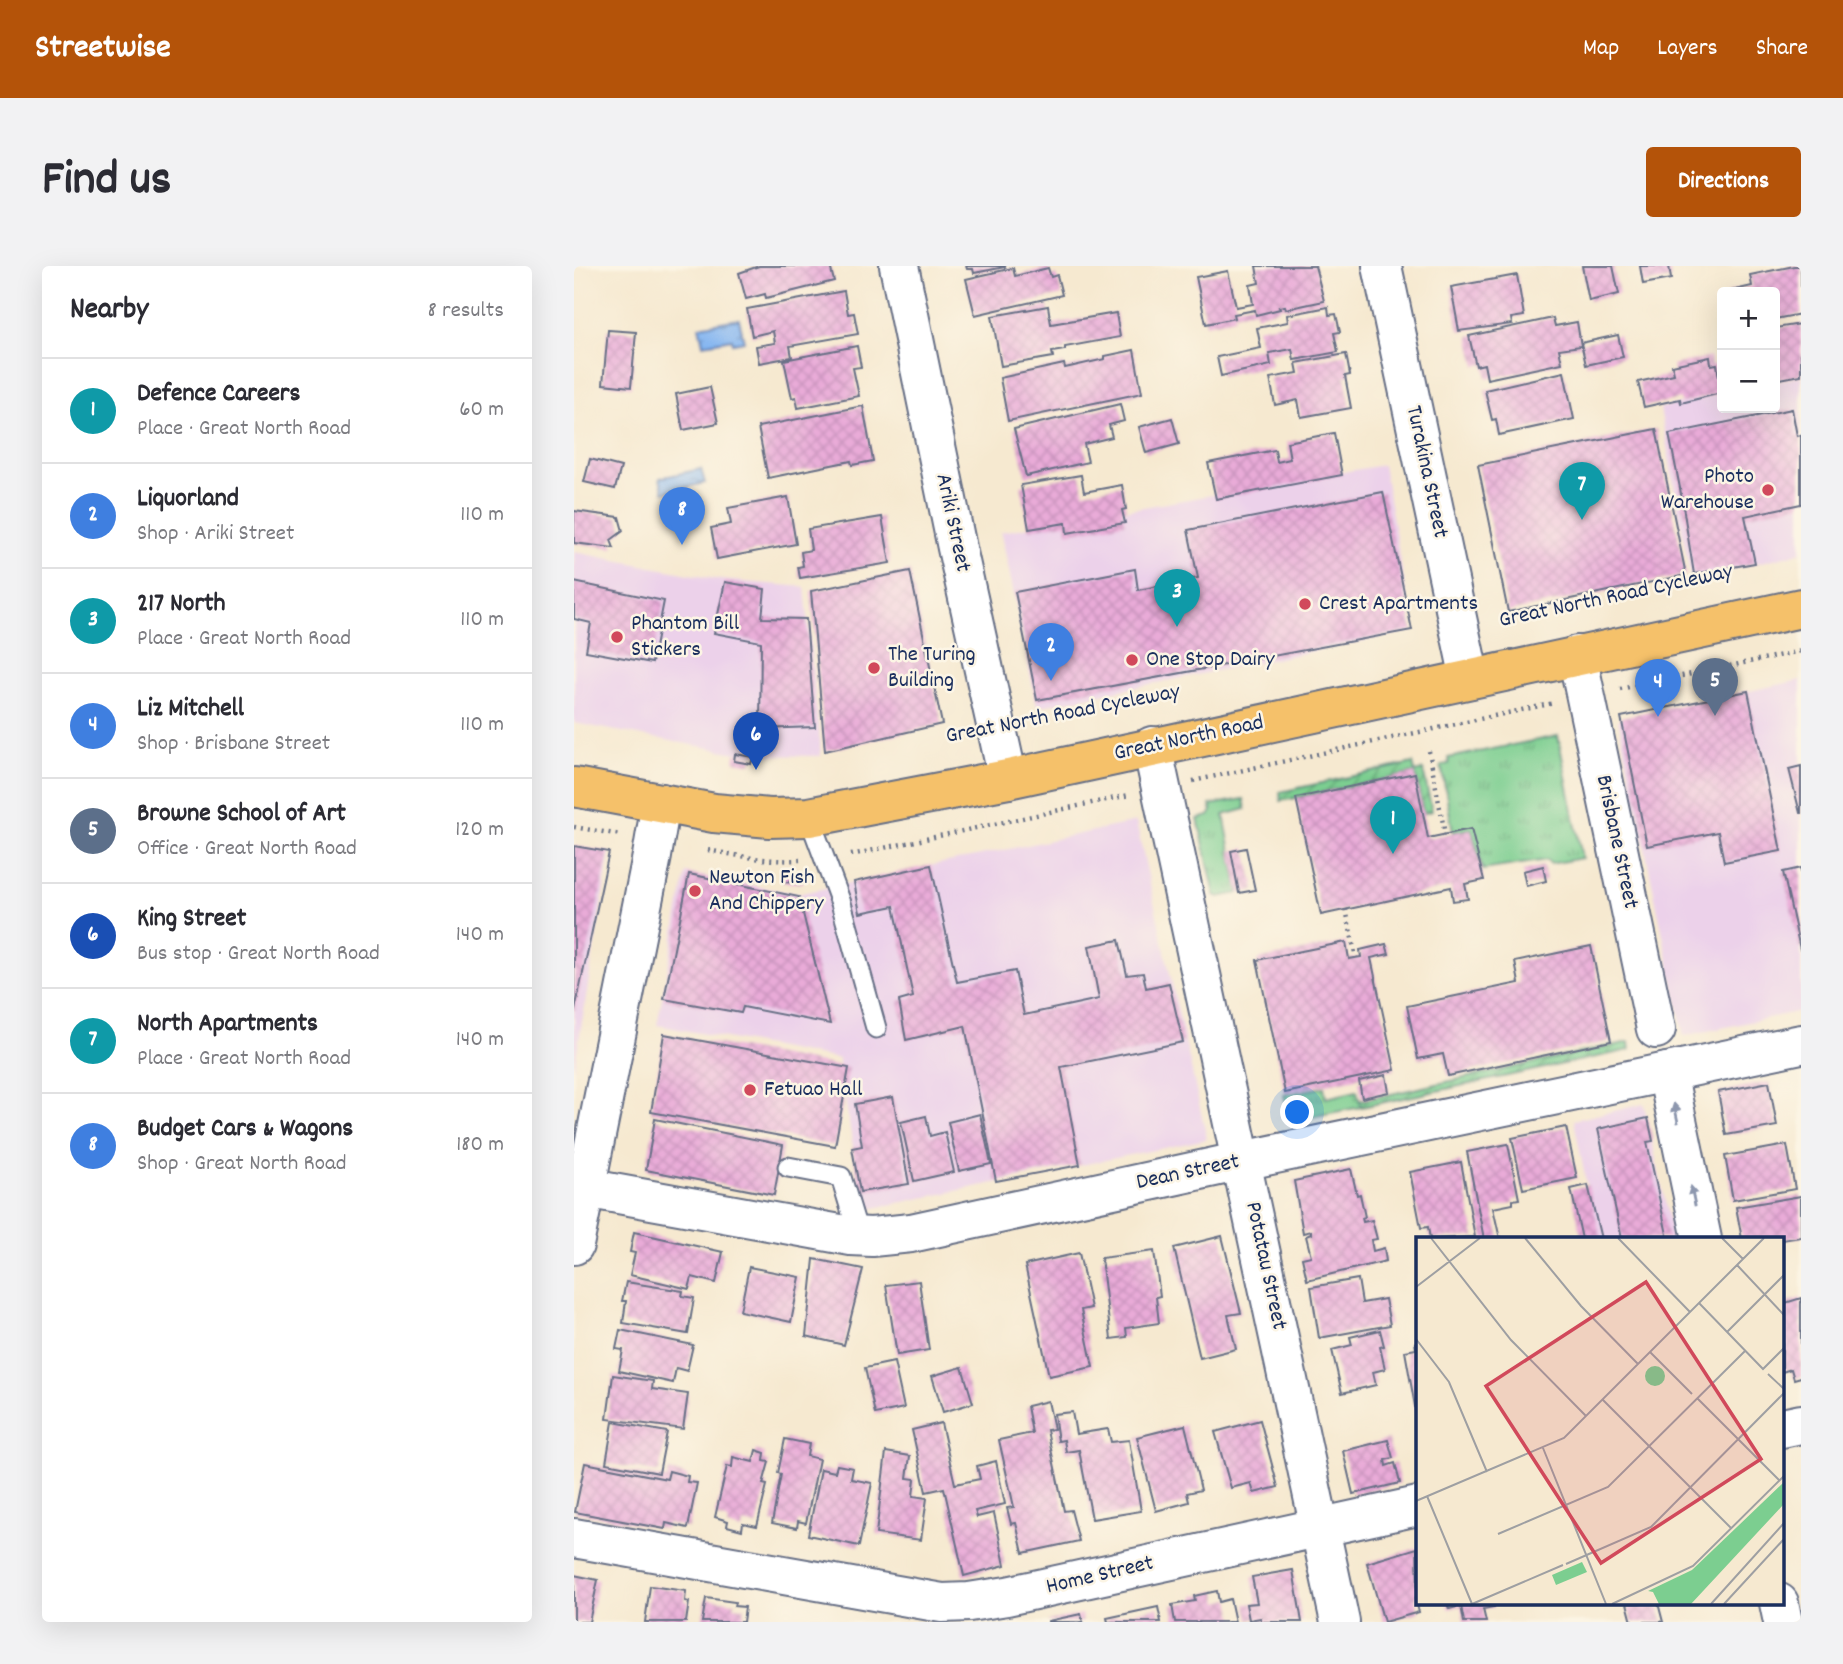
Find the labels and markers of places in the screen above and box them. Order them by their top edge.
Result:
place label: Photo Warehouse [1661,461,1754,520]
pin: 7 [1559,462,1605,520]
marker: Photo Warehouse [1760,482,1776,498]
pin: 8 [659,487,705,545]
pin: 3 [1154,569,1200,627]
place label: Crest Apartments [1319,588,1478,621]
marker: Crest Apartments [1297,596,1313,612]
place label: Phantom Bill Stickers [631,608,740,667]
pin: 2 [1028,623,1074,681]
marker: Phantom Bill Stickers [609,629,625,645]
place label: The Turing Building [888,639,976,698]
place label: One Stop Dairy [1146,644,1275,677]
marker: One Stop Dairy [1124,652,1140,668]
pin: 5 [1692,658,1738,716]
pin: 4 [1635,659,1681,717]
marker: The Turing Building [866,660,882,676]
pin: 6 [733,712,779,770]
pin: 1 [1370,796,1416,854]
place label: Newton Fish And Chippery [709,862,824,921]
marker: Newton Fish And Chippery [687,883,703,899]
place label: Fetuao Hall [764,1074,863,1107]
marker: Fetuao Hall [742,1082,758,1098]

